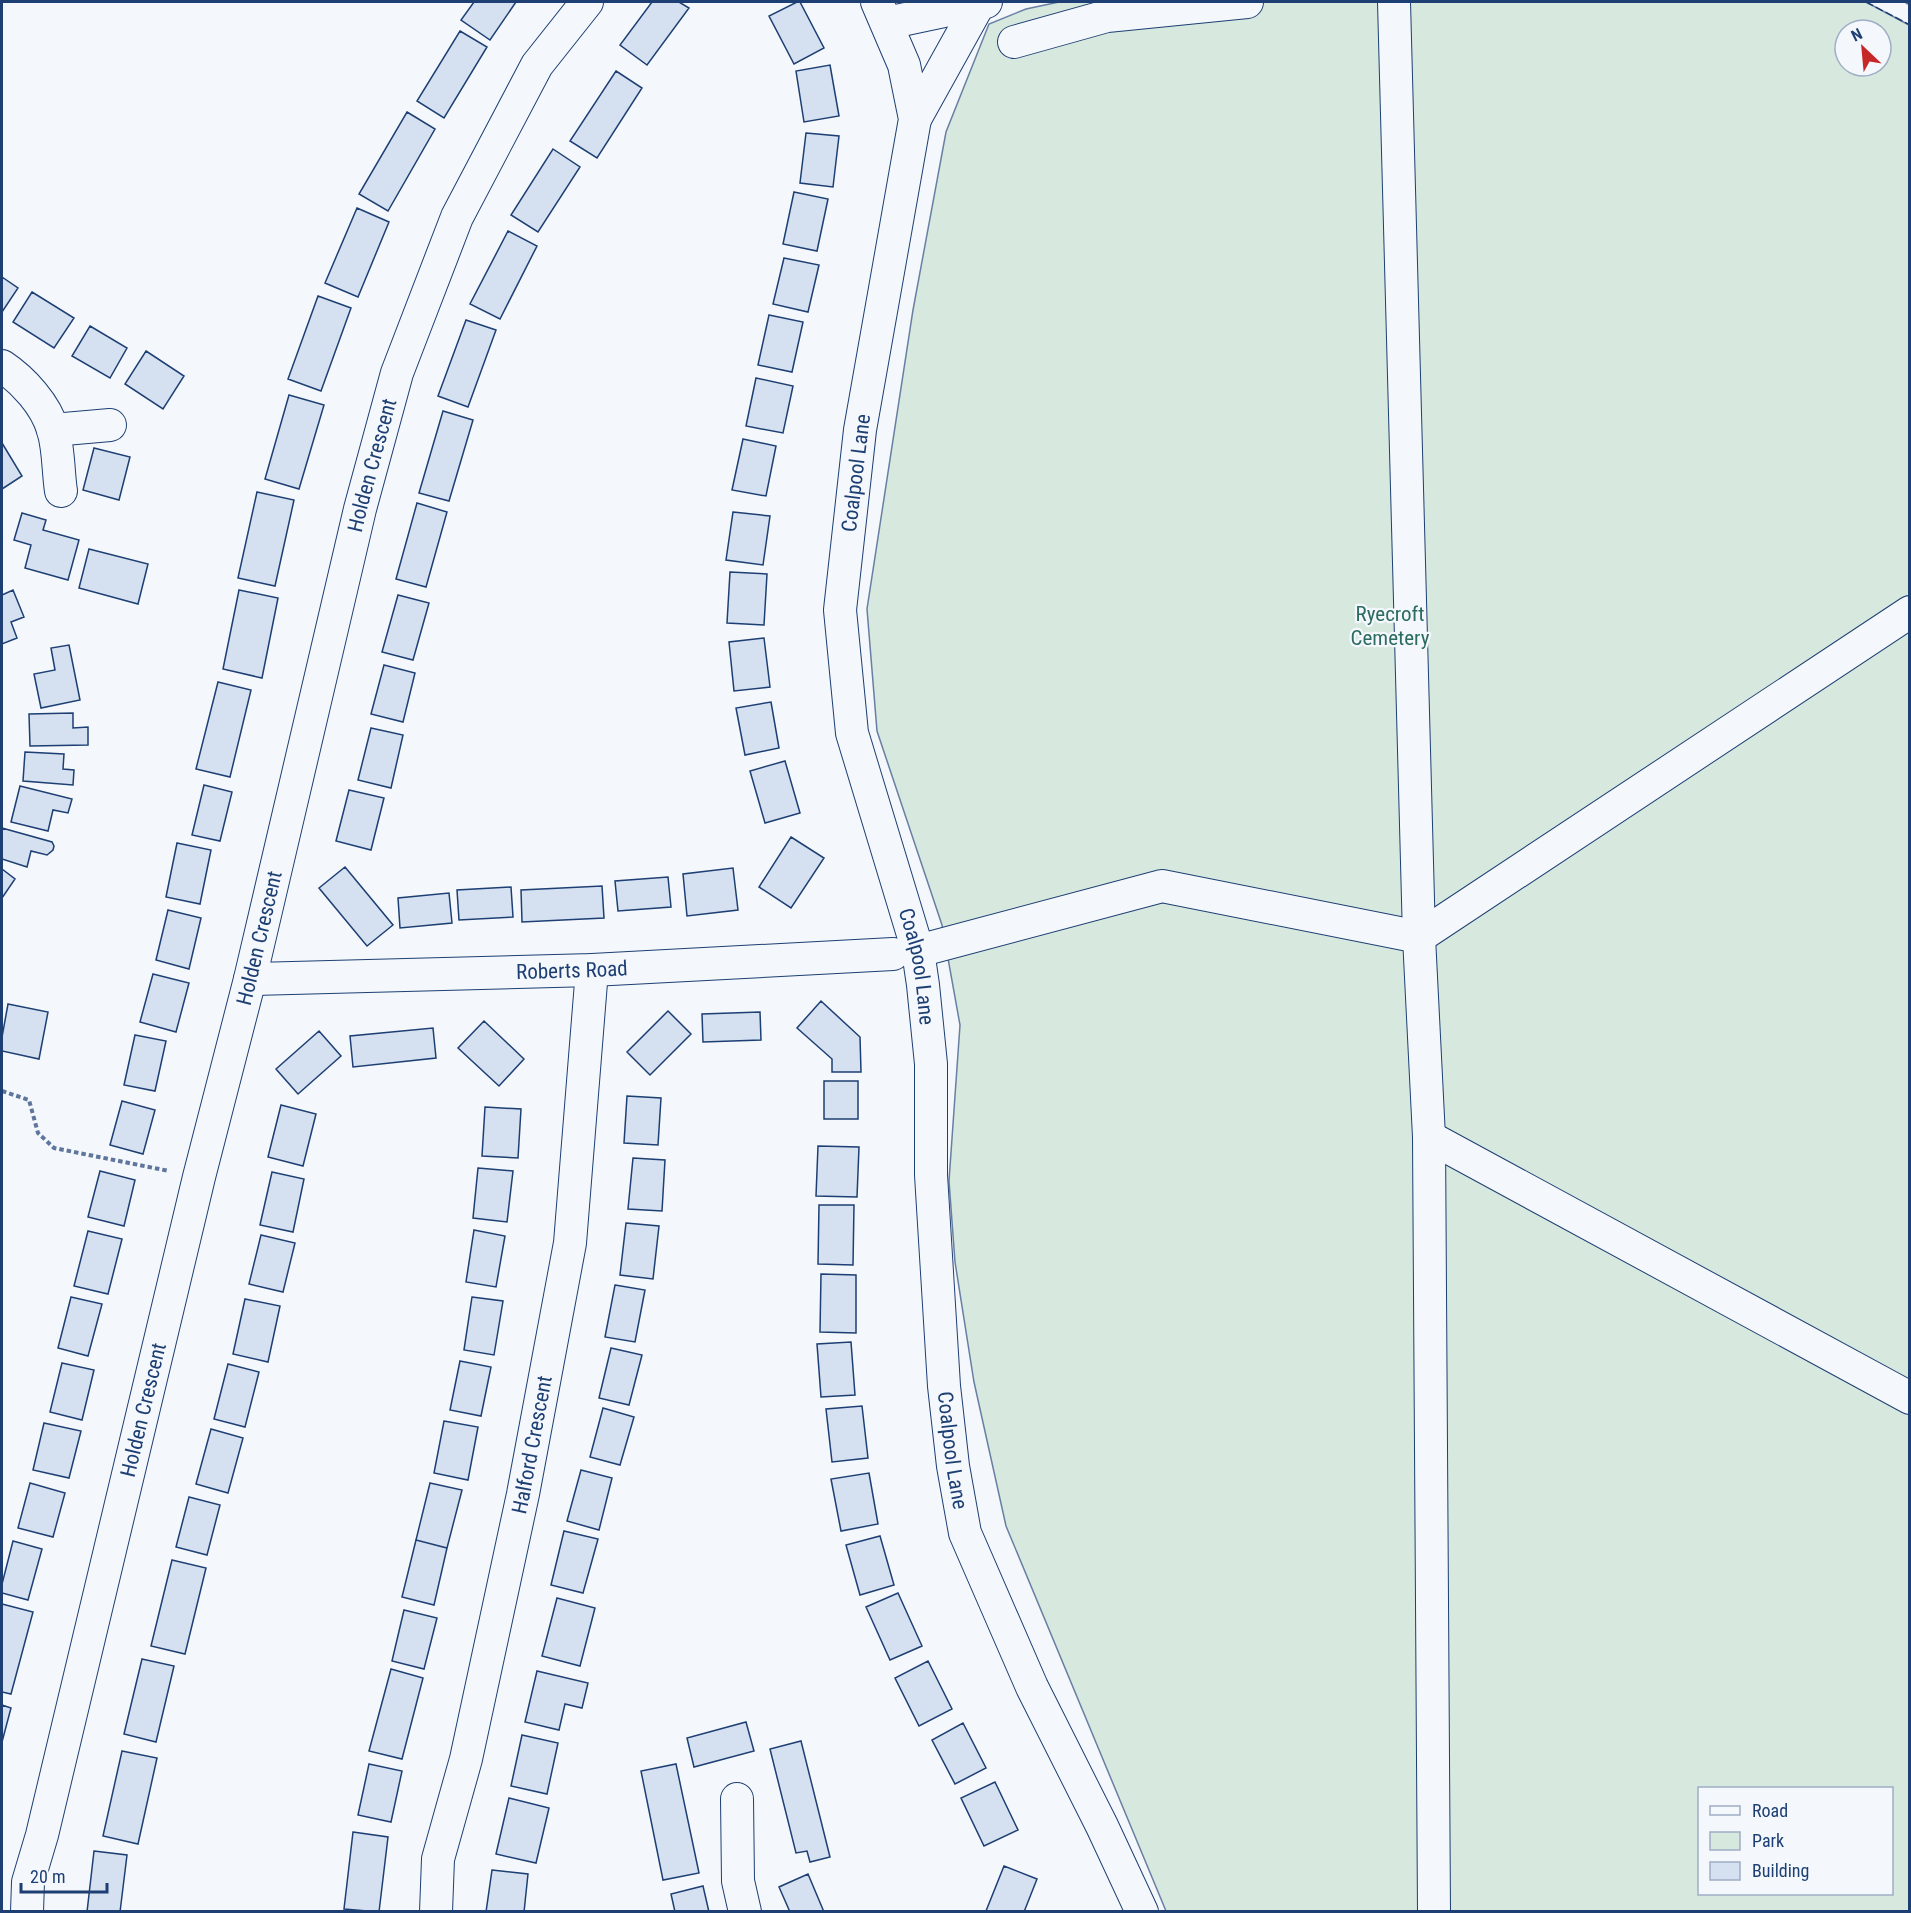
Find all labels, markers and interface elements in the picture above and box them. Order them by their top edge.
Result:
north arrow [1833,18,1893,78]
text: N [1848,24,1865,46]
street label: Holden Crescent [343,396,401,534]
street label: Coalpool Lane [837,413,875,533]
park label: Ryecroft Cemetery [1351,602,1430,650]
street label: Holden Crescent [232,869,287,1008]
street label: Coalpool Lane [894,905,939,1026]
street label: Roberts Road [516,956,628,984]
street label: Holden Crescent [116,1340,171,1479]
street label: Halford Crescent [507,1374,557,1516]
street label: Coalpool Lane [933,1390,973,1511]
legend [1698,1787,1893,1895]
text: Road [1752,1800,1788,1821]
text: Park [1752,1830,1784,1851]
scale bar [21,1856,106,1894]
text: Building [1752,1860,1809,1881]
text: 20 m [30,1866,65,1887]

